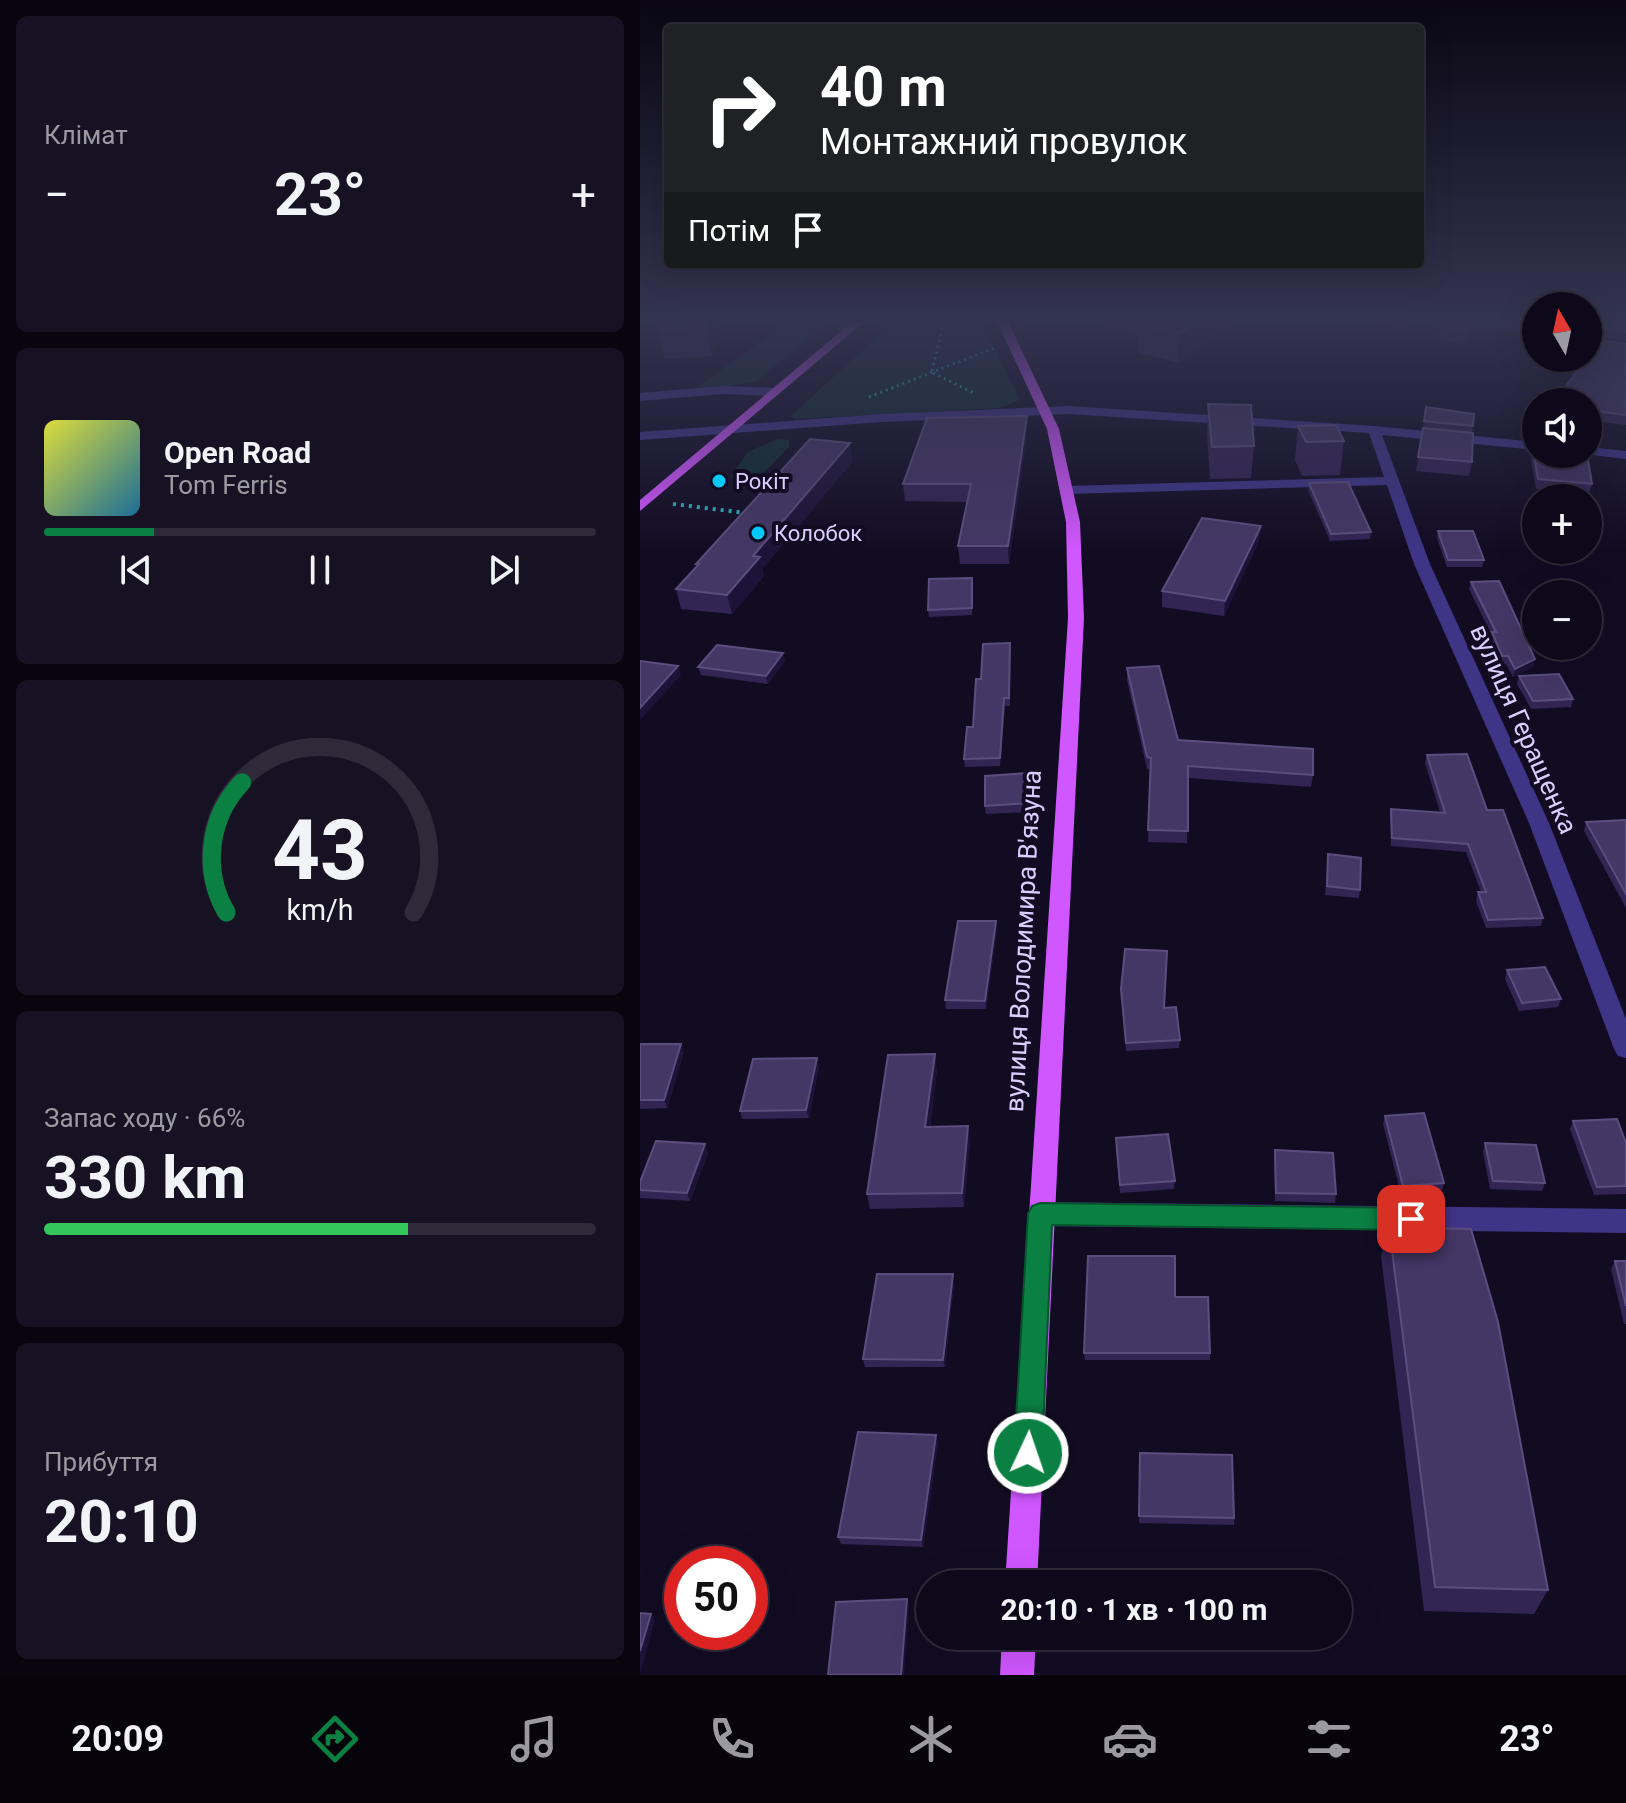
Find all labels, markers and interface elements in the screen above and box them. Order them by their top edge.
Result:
text: 40 m [820,54,947,120]
icon: right [688,56,792,160]
text: Клімат [44,120,128,150]
text: Монтажний провулок [820,121,1187,163]
text: 23° [274,159,366,230]
text: − [44,169,69,221]
text: + [571,169,596,221]
icon: arrive [786,208,830,252]
text: Потім [688,213,770,248]
north arrow [1522,292,1602,372]
map controls [1522,292,1602,660]
button: sound [1522,388,1602,468]
text: Open Road [164,435,311,470]
place label: Рокіт [735,469,790,494]
text: Tom Ferris [164,470,288,500]
marker: Рокіт [710,472,728,490]
button: + [1522,484,1602,564]
place label: Колобок [774,521,862,546]
marker: Колобок [749,524,767,542]
icon: previous [114,548,158,592]
icon: pause [298,548,342,592]
icon: next [482,548,526,592]
button: − [1522,580,1602,660]
street label: вулиця Геращенка [1464,620,1584,838]
street label: вулиця Володимира В'язуна [999,769,1047,1113]
text: 43 [272,802,368,899]
text: km/h [286,894,354,928]
text: Запас ходу · 66% [44,1103,245,1133]
text: 330 km [44,1142,246,1213]
pin [1377,1185,1445,1253]
icon: arrive [1389,1197,1433,1241]
position arrow [986,1411,1070,1495]
text: Прибуття [44,1447,158,1477]
text: 20:10 [44,1486,199,1557]
speed limit sign: 50 [664,1546,768,1650]
text: 20:10 · 1 хв · 100 m [1000,1592,1268,1627]
icon: directions [307,1711,363,1767]
icon: music [506,1711,562,1767]
icon: phone [704,1711,760,1767]
icon: climate [903,1711,959,1767]
icon: car [1102,1711,1158,1767]
icon: filters [1301,1711,1357,1767]
text: 20:09 [71,1718,164,1760]
text: 23° [1499,1718,1555,1760]

